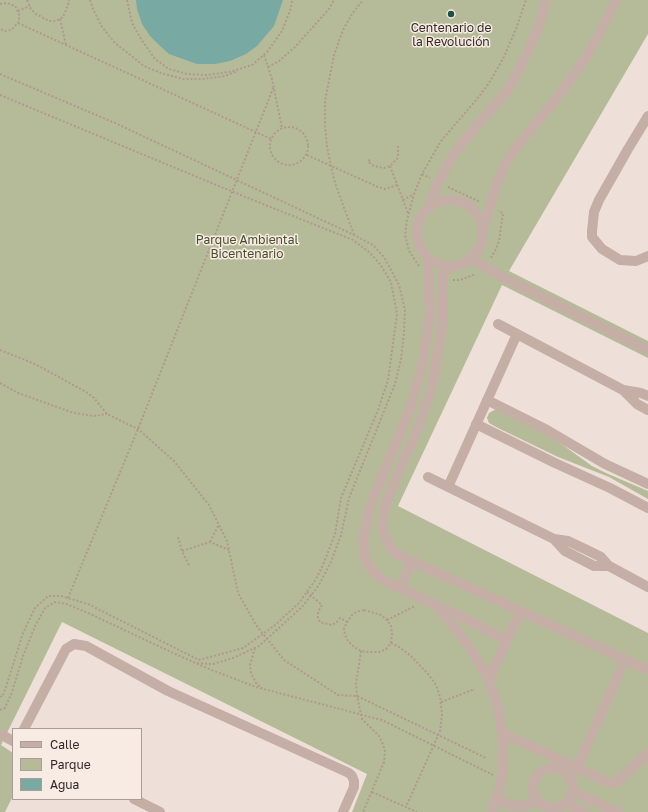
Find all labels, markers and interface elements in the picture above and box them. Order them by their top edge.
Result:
marker: Centenario de la Revolución [446,9,456,19]
place label: Centenario de la Revolución [411,21,491,49]
park label: Parque Ambiental Bicentenario [196,233,298,261]
legend [12,728,142,800]
text: Calle [50,737,79,752]
text: Parque [50,757,91,772]
text: Agua [50,777,79,792]

